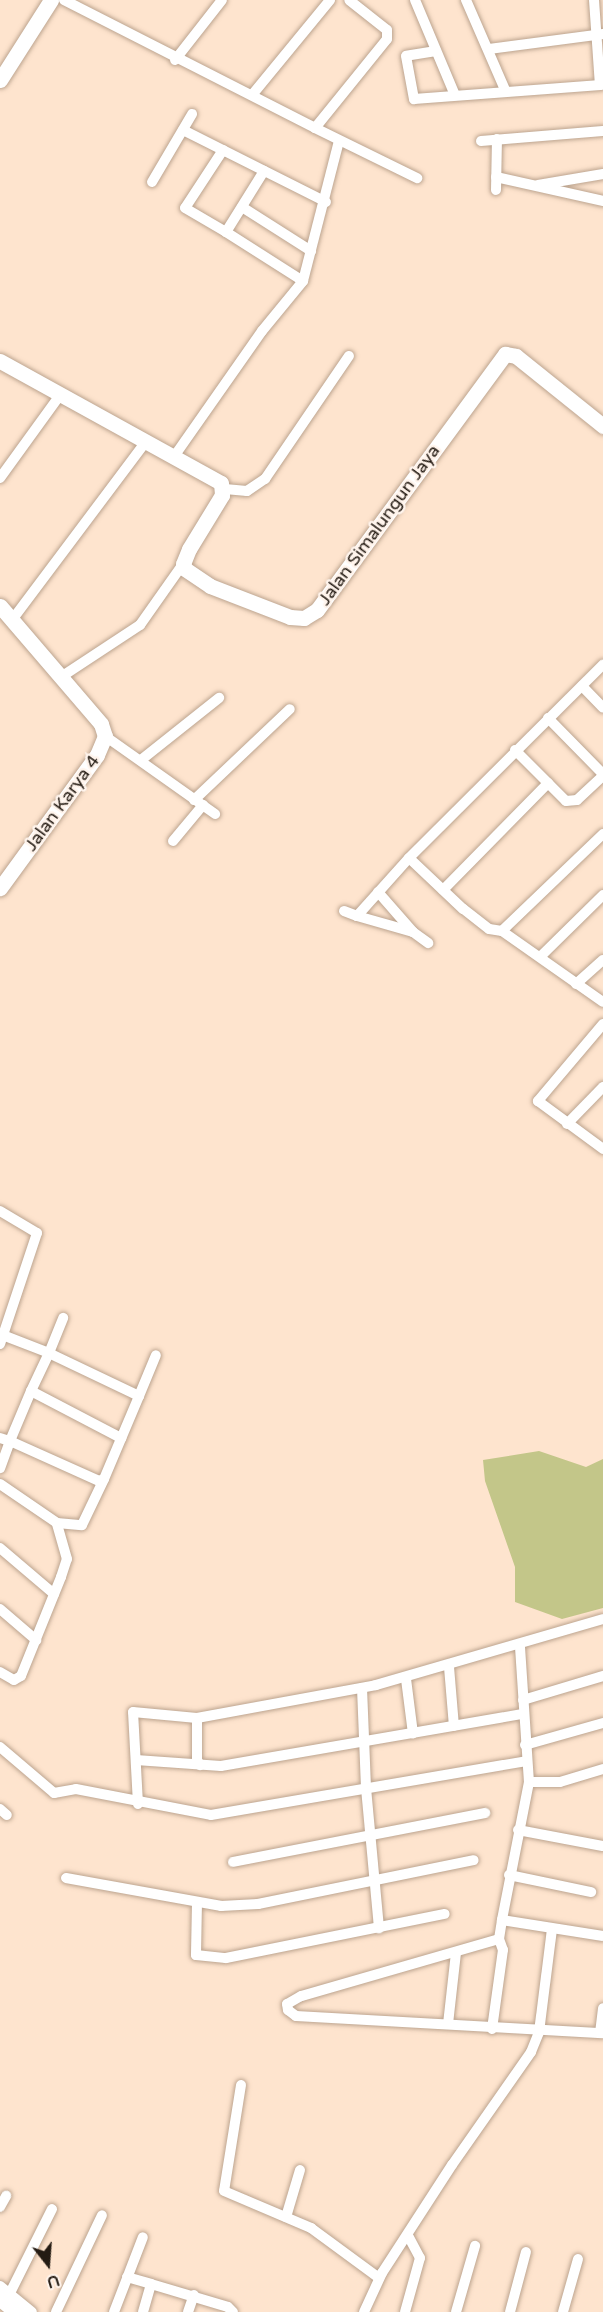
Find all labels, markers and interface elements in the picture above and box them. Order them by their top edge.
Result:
street label: Jalan Simalungun Jaya [313,441,445,609]
street label: Jalan Karya 4 [20,751,104,855]
north arrow [18,2234,78,2294]
text: U [45,2270,62,2293]

